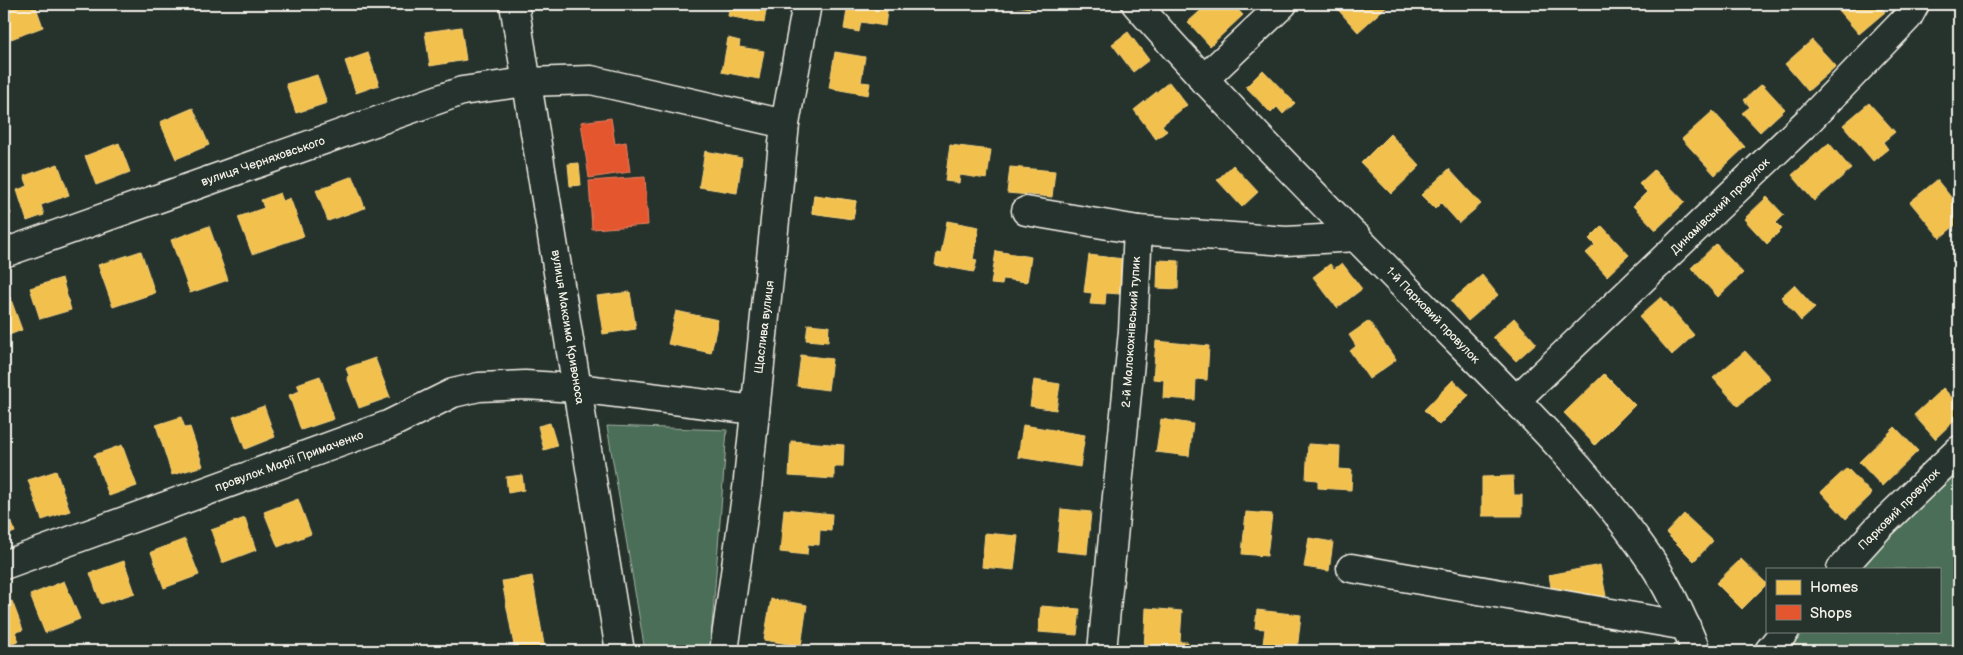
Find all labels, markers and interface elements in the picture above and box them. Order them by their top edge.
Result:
street label: вулиця Черняховського [199,133,327,190]
street label: Динамівський провулок [1667,155,1774,258]
street label: вулиця Максима Кривоноса [548,249,587,405]
street label: 2-й Малокохнівський тупик [1119,255,1144,408]
street label: 1-й Парковий провулок [1383,264,1483,367]
street label: Щаслива вулиця [751,279,778,375]
street label: провулок Марії Примаченко [213,428,366,495]
street label: Парковий провулок [1855,465,1944,553]
legend [1766,568,1940,632]
text: Homes [1810,578,1859,597]
text: Shops [1810,604,1853,623]

